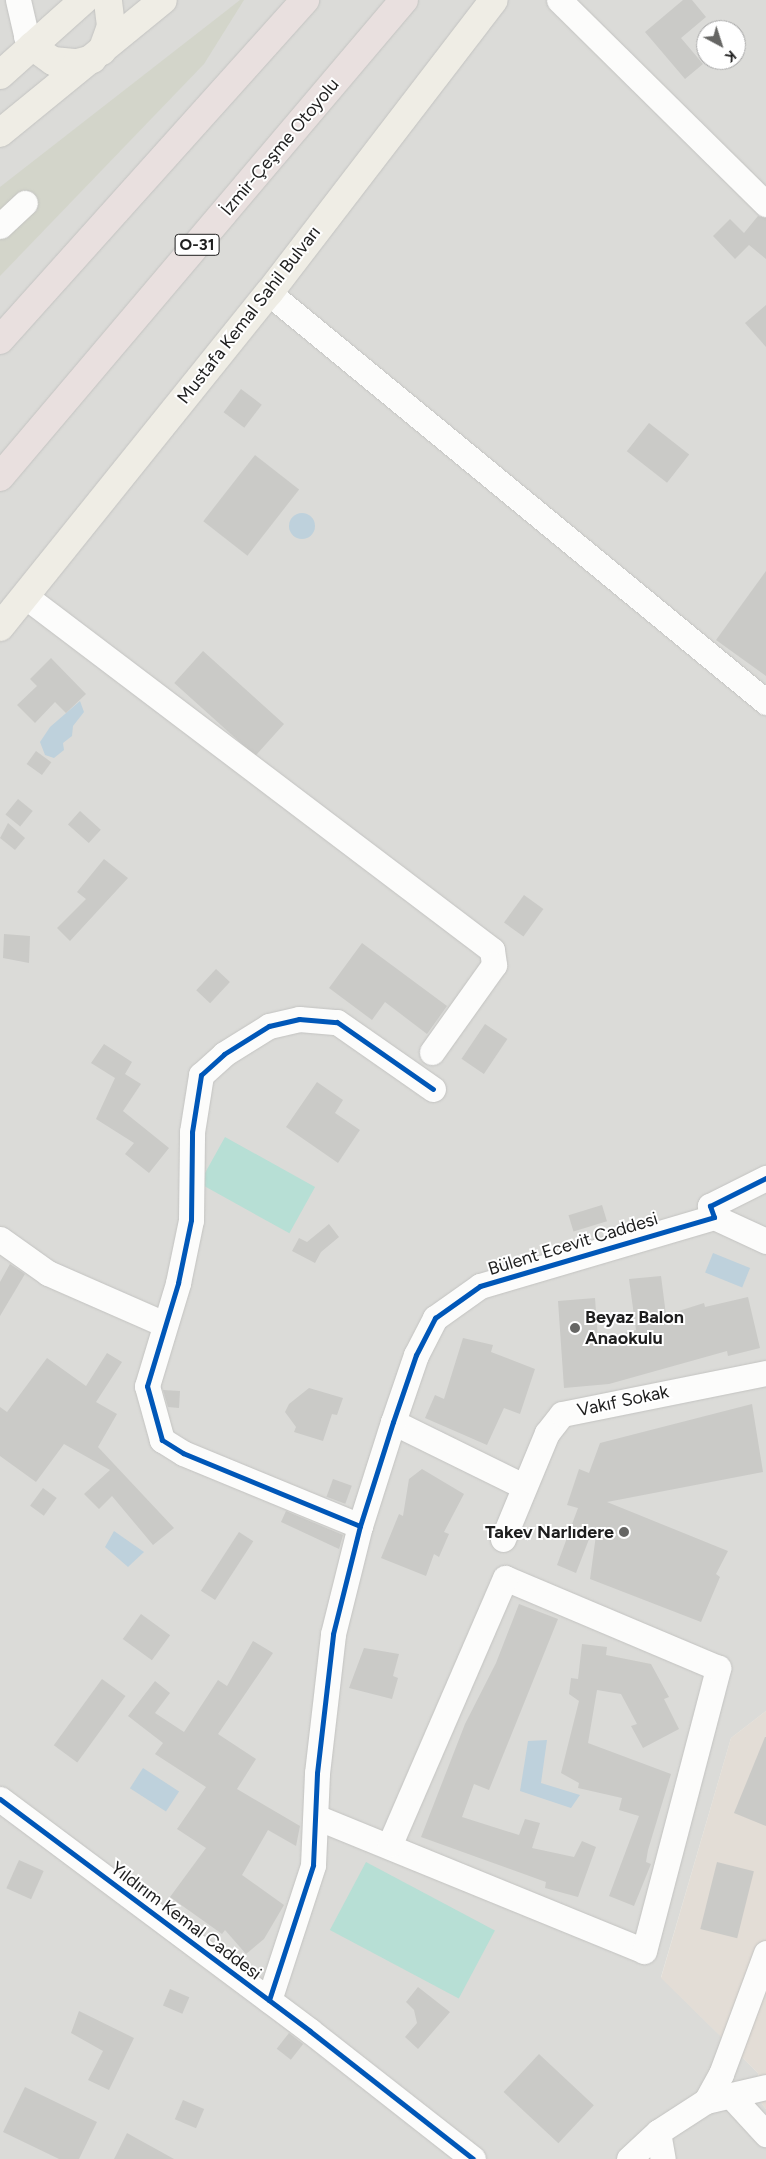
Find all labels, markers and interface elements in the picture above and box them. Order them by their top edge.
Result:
north arrow [696,20,746,70]
text: K [721,47,739,66]
street label: İzmir-Çeşme Otoyolu [216,74,344,220]
street label: Mustafa Kemal Sahil Bulvarı [173,222,325,408]
road number: O-31 [174,232,220,258]
street label: Bülent Ecevit Caddesi [485,1208,661,1280]
place label: Beyaz Balon Anaokulu [585,1307,684,1350]
marker: Beyaz Balon Anaokulu [569,1322,581,1334]
street label: Vakıf Sokak [575,1381,671,1421]
place label: Takev Narlıdere [485,1521,614,1543]
marker: Takev Narlıdere [618,1526,630,1538]
street label: Yıldırım Kemal Caddesi [106,1857,266,1985]

